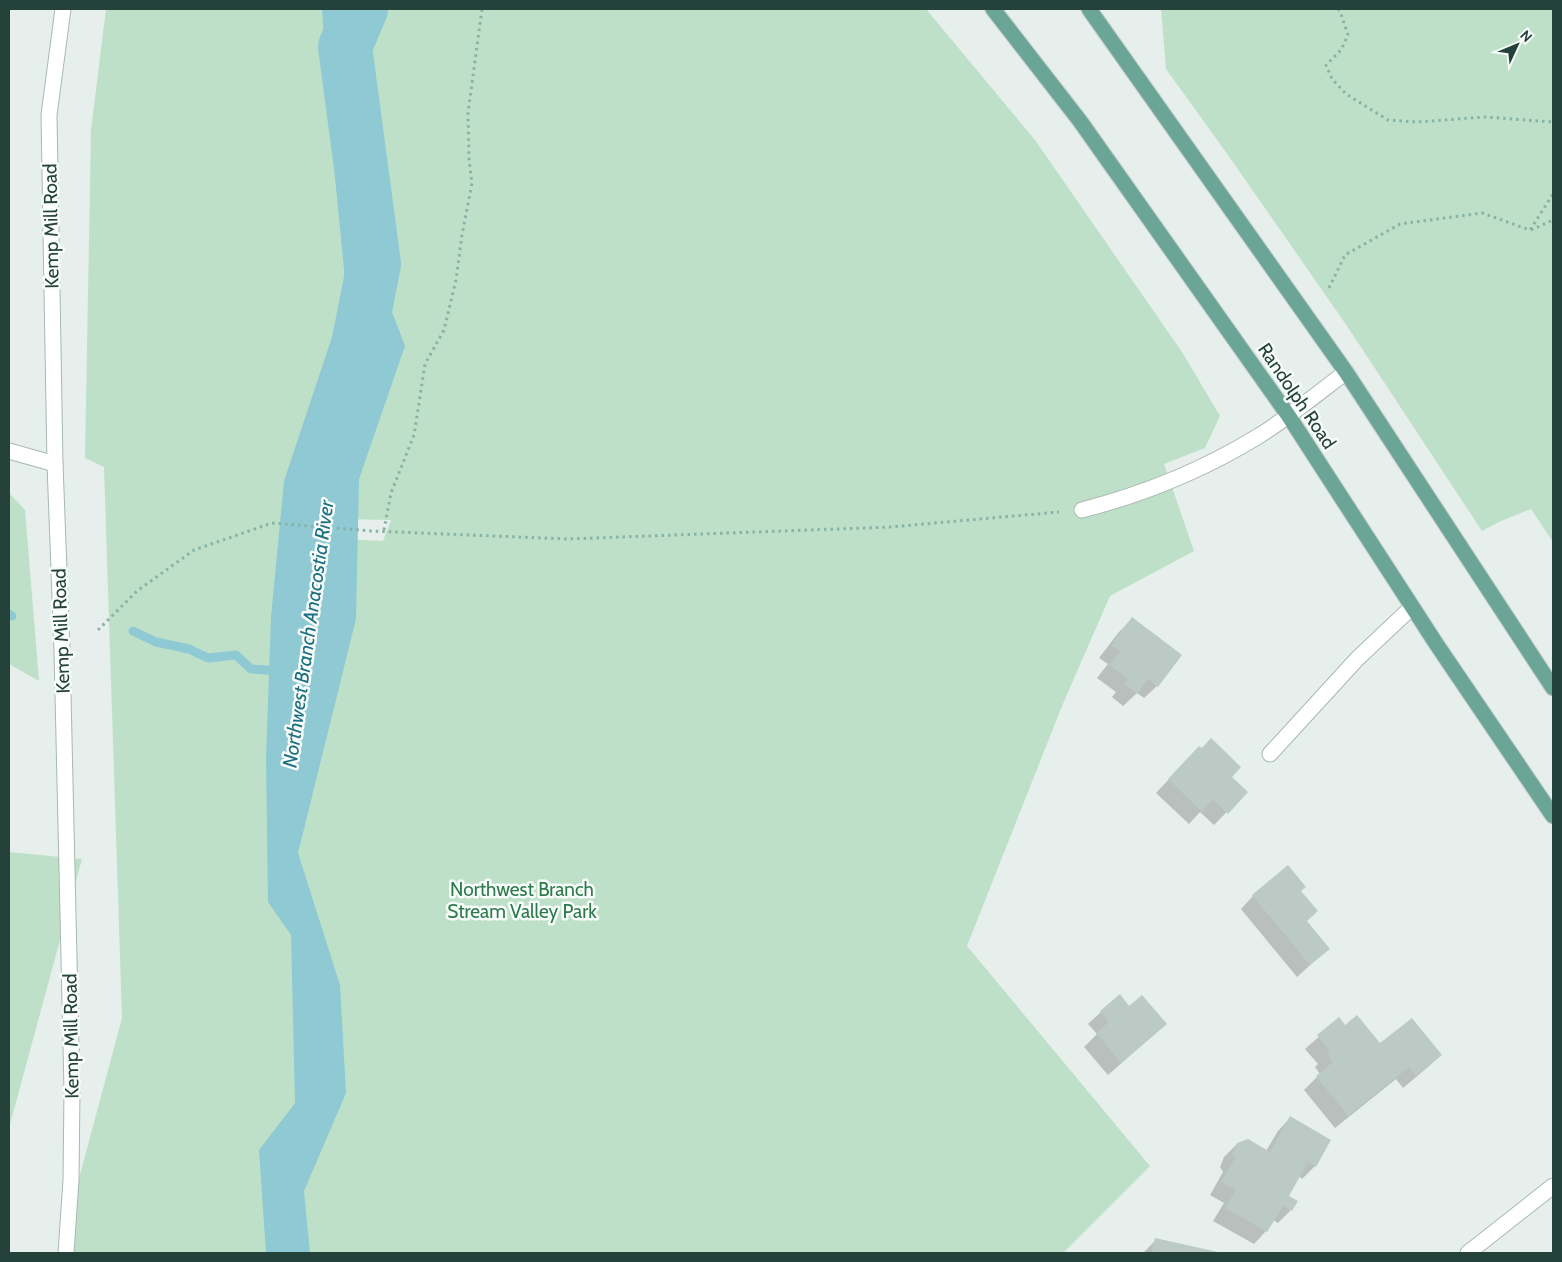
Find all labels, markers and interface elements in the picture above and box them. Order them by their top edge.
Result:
north arrow [1492,20,1542,70]
text: N [1516,26,1536,46]
street label: Kemp Mill Road [38,163,64,289]
street label: Randolph Road [1253,339,1341,453]
water label: Northwest Branch Anacostia River [277,498,339,769]
street label: Kemp Mill Road [47,568,75,694]
park label: Northwest Branch Stream Valley Park [447,878,597,923]
street label: Kemp Mill Road [58,973,84,1099]

